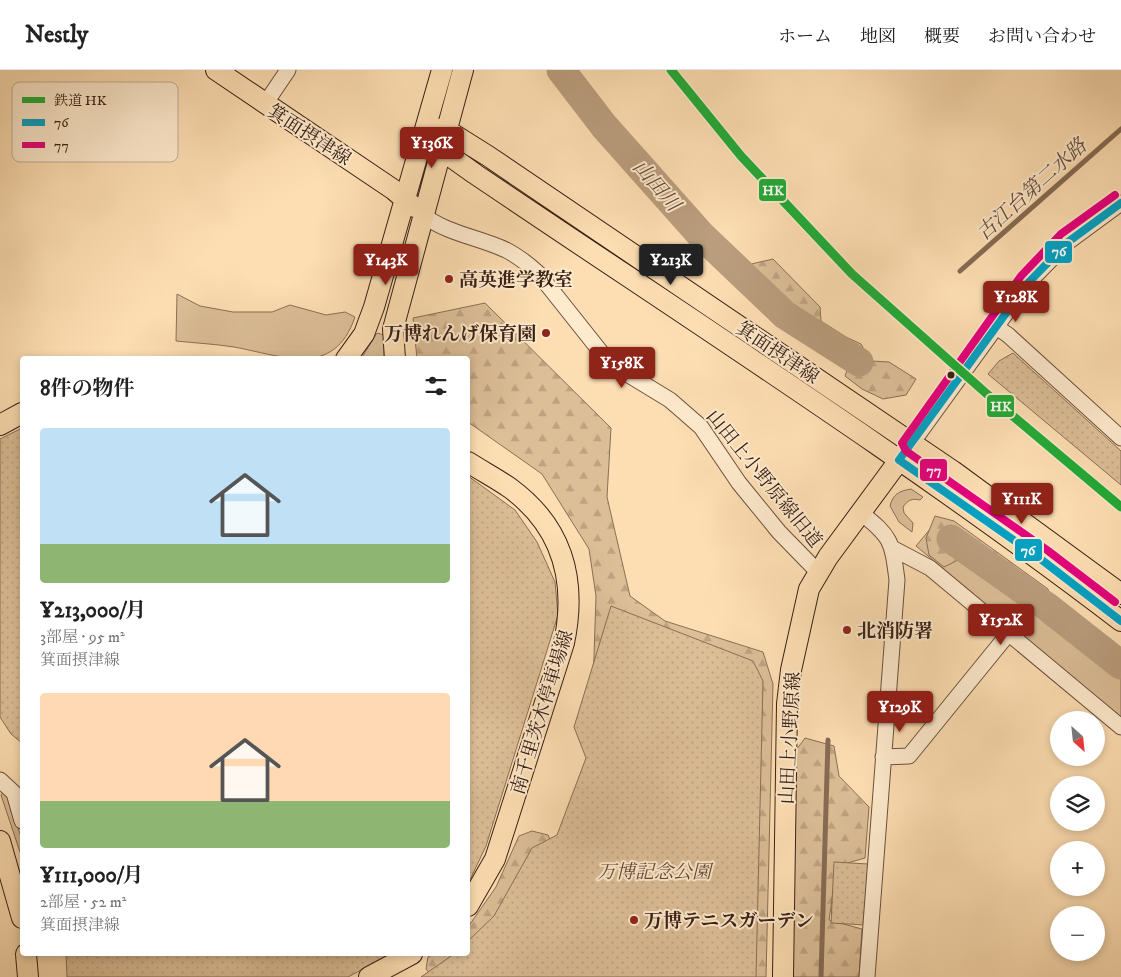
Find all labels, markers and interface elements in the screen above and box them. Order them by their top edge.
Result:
text: Nestly [25,20,88,50]
text: ホーム [778,26,832,48]
text: 地図 [860,26,896,48]
text: 概要 [924,26,960,48]
text: お問い合わせ [988,26,1096,48]
legend [12,82,178,162]
text: 鉄道 HK [54,92,107,110]
street label: 箕面摂津線 [263,100,355,171]
text: 76 [54,114,69,132]
pin: ¥136K [397,126,467,169]
text: ¥136K [411,133,453,153]
water label: 古江台第二水路 [972,133,1094,246]
text: 77 [54,137,69,155]
water label: 山田川 [627,155,686,218]
line badge: HK [758,178,787,202]
text: HK [762,182,785,200]
line badge: 76 [1044,240,1073,264]
text: 76 [1052,243,1067,261]
pin: ¥143K [351,244,421,286]
pin: ¥213K [636,244,706,286]
text: ¥143K [364,250,408,270]
text: ¥213K [650,250,692,270]
place label: 高英進学教室 [459,269,573,292]
marker: 高英進学教室 [443,273,455,285]
pin: ¥128K [981,280,1051,323]
text: ¥128K [994,287,1038,307]
street label: 箕面摂津線 [731,317,823,389]
place label: 万博れんげ保育園 [384,323,536,346]
marker: 万博れんげ保育園 [540,327,552,339]
pin: ¥158K [587,346,657,389]
text: ¥158K [600,353,644,373]
unlabelled marker [946,370,956,380]
icon: filters [422,372,450,400]
text: 8件の物件 [40,376,135,402]
line badge: HK [986,394,1015,418]
text: HK [990,398,1013,416]
street label: 山田上小野原線旧道 [701,405,827,553]
line badge: 77 [919,458,948,482]
icon: home [200,460,290,550]
text: 77 [927,462,941,480]
pin: ¥111K [987,482,1057,525]
text: ¥111K [1002,489,1042,509]
line badge: 76 [1014,538,1043,562]
text: 76 [1021,542,1036,560]
text: ¥213,000/月 [40,598,146,624]
pin: ¥152K [966,604,1036,646]
text: ¥152K [979,610,1023,630]
place label: 北消防署 [857,620,933,643]
marker: 北消防署 [841,624,853,636]
text: 3部屋 · 95 m² [40,627,125,647]
street label: 南千里茨木停車場線 [506,627,578,798]
text: 箕面摂津線 [40,650,120,670]
street label: 山田上小野原線 [776,671,805,805]
pin: ¥129K [865,690,935,733]
text: ¥129K [878,697,922,717]
north arrow [1050,711,1105,766]
map controls [1050,711,1105,961]
icon: home [200,725,290,815]
button: layers [1050,776,1105,831]
button: + [1050,841,1105,896]
park label: 万博記念公園 [597,861,714,884]
text: ¥111,000/月 [40,863,144,889]
text: 2部屋 · 52 m² [40,892,127,912]
button: − [1050,906,1105,961]
place label: 万博テニスガーデン [644,910,814,933]
marker: 万博テニスガーデン [628,914,640,926]
text: 箕面摂津線 [40,915,120,935]

